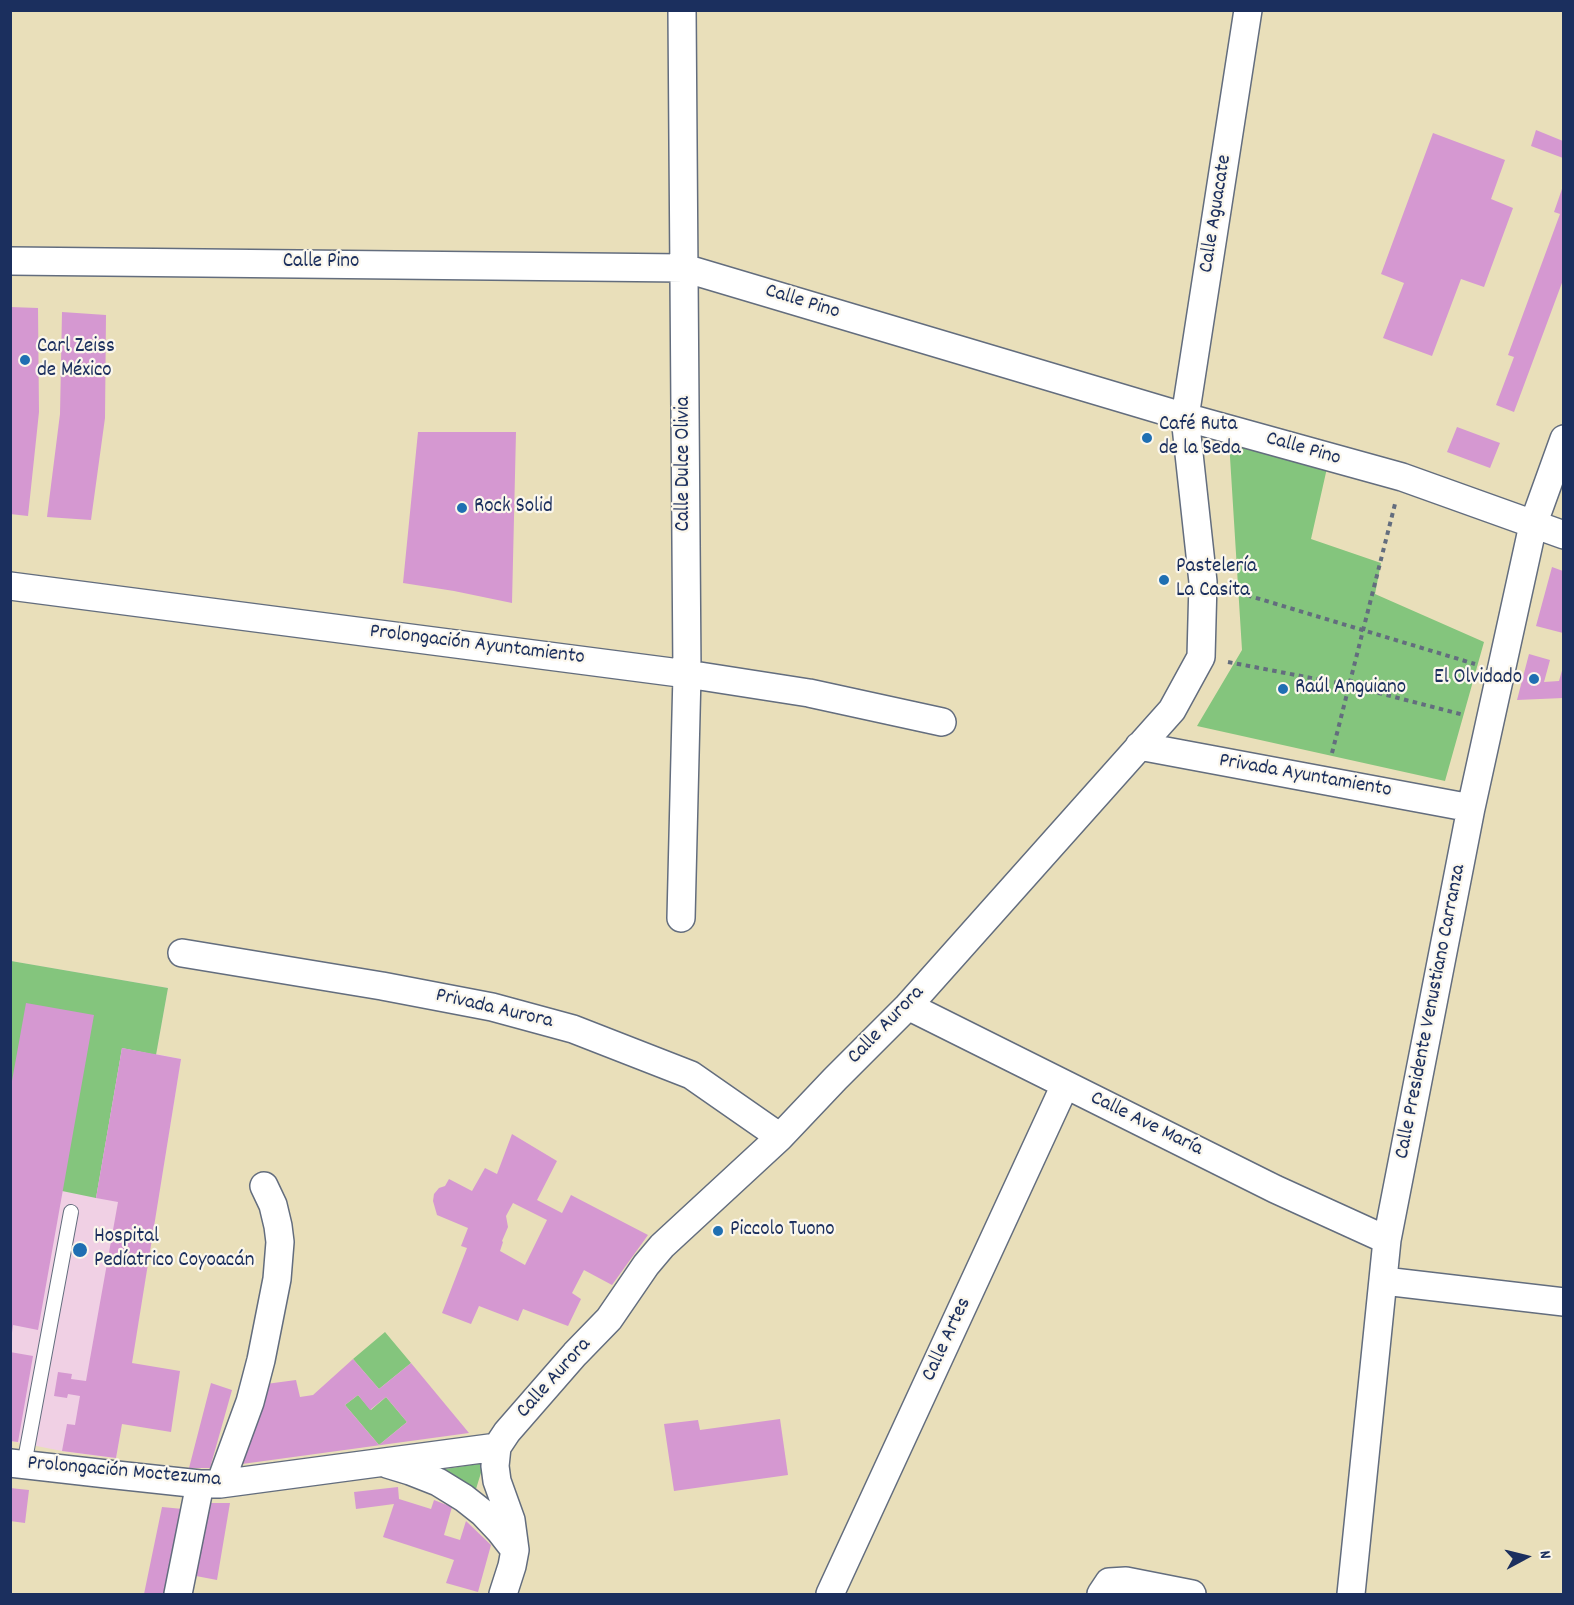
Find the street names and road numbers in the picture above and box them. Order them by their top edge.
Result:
street label: Calle Aguacate [1195,153,1239,275]
street label: Calle Pino [283,250,359,276]
street label: Calle Pino [762,280,842,326]
street label: Calle Dulce Olivia [672,397,698,531]
street label: Calle Pino [1263,427,1343,473]
street label: Prolongación Ayuntamiento [368,620,586,672]
street label: Privada Ayuntamiento [1217,749,1393,805]
street label: Calle Presidente Venustiano Carranza [1391,863,1473,1161]
street label: Calle Aurora [843,981,931,1071]
street label: Privada Aurora [433,984,555,1036]
street label: Calle Ave María [1086,1087,1206,1163]
street label: Calle Artes [918,1294,978,1386]
street label: Calle Aurora [512,1334,598,1424]
street label: Prolongación Moctezuma [26,1452,222,1494]

